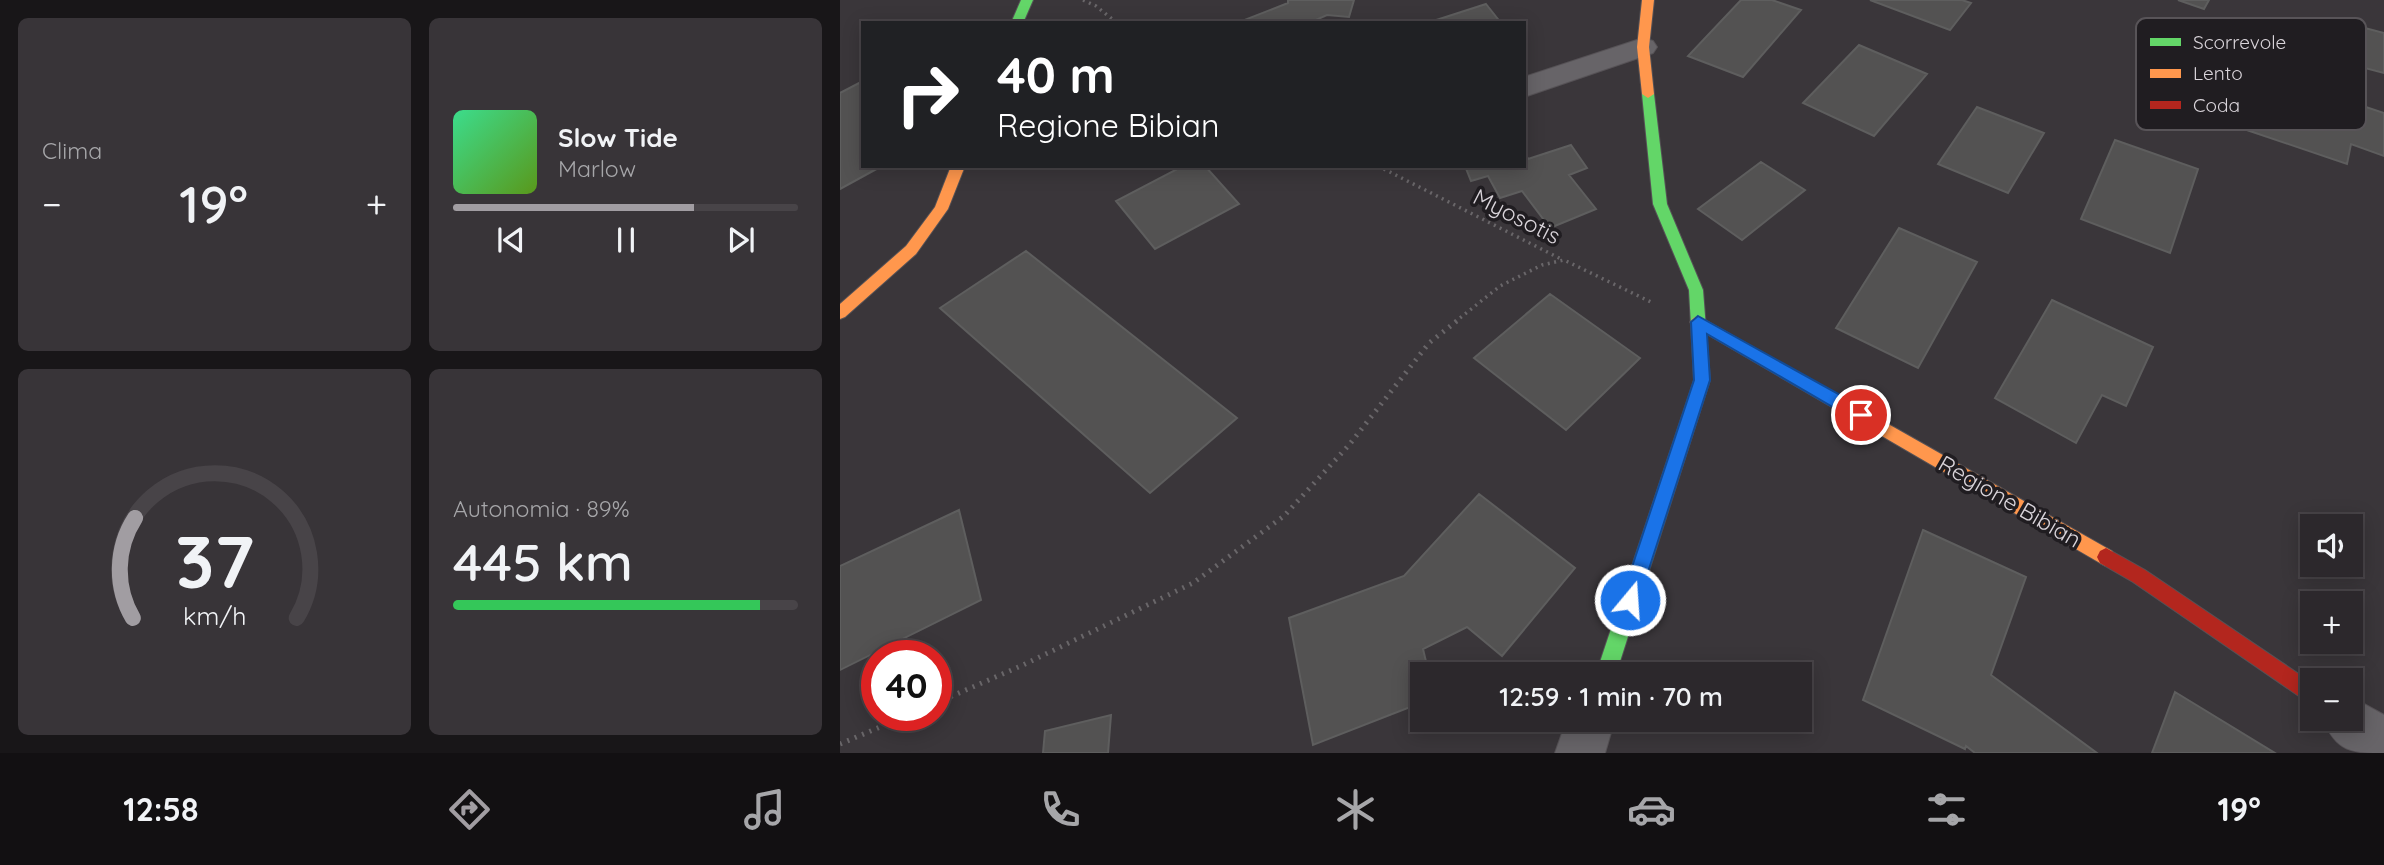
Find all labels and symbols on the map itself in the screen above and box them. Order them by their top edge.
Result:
legend [2136,18,2366,130]
text: Scorrevole [2193,30,2286,54]
text: Lento [2193,61,2243,85]
text: Coda [2193,93,2240,117]
street label: Myosotis [1469,182,1565,250]
pin [1831,385,1891,445]
street label: Regione Bibian [1934,448,2086,554]
position arrow [1593,563,1667,637]
speed limit sign: 40 [861,640,952,731]

